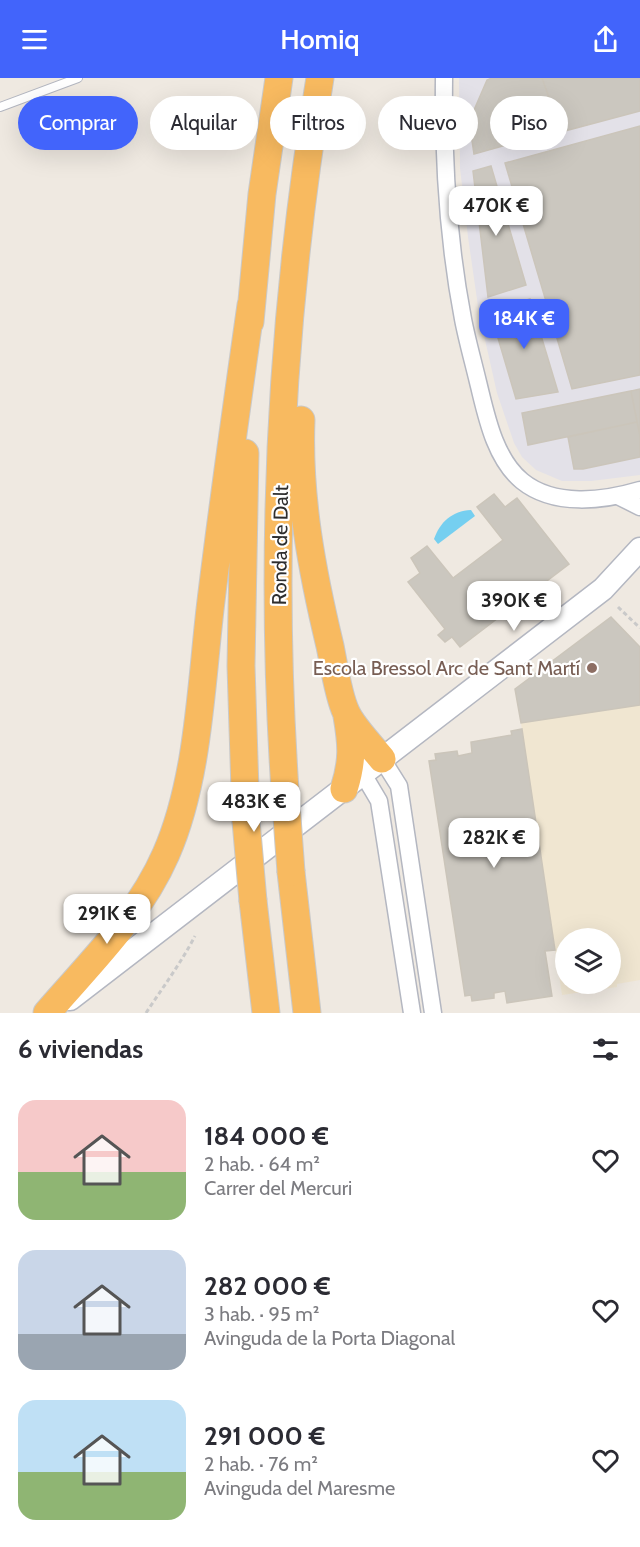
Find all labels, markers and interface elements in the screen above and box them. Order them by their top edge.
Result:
icon: menu [18,23,51,56]
text: Homiq [280,23,360,56]
icon: share [589,23,622,56]
chip: Comprar [18,96,138,150]
chip: Alquilar [150,96,258,150]
chip: Filtros [270,96,366,150]
chip: Nuevo [378,96,478,150]
chip: Piso [490,96,568,150]
pin: 470K € [447,186,545,237]
text: 470K € [463,193,529,217]
pin: 184K € [475,299,573,350]
text: 184K € [493,306,555,330]
street label: Ronda de Dalt [267,484,293,605]
pin: 390K € [465,581,563,632]
text: 390K € [481,588,547,612]
place label: Escola Bressol Arc de Sant Martí [313,656,580,680]
marker: Escola Bressol Arc de Sant Martí [585,661,599,675]
pin: 483K € [205,782,303,833]
text: 483K € [221,789,287,813]
pin: 282K € [445,818,543,869]
text: 282K € [462,825,526,849]
pin: 291K € [58,894,156,945]
text: 291K € [77,901,137,925]
map controls [555,928,621,994]
button: layers [555,928,621,994]
text: 6 viviendas [18,1033,143,1065]
icon: filters [589,1033,622,1066]
text: 184 000 € [204,1120,329,1152]
icon: home [66,1124,138,1196]
icon: heart [589,1144,622,1177]
text: 2 hab. · 64 m² [204,1152,320,1176]
text: Carrer del Mercuri [204,1176,352,1200]
text: 282 000 € [204,1270,331,1302]
icon: home [66,1274,138,1346]
icon: heart [589,1294,622,1327]
text: 3 hab. · 95 m² [204,1302,319,1326]
text: Avinguda de la Porta Diagonal [204,1326,455,1350]
text: 291 000 € [204,1420,325,1452]
icon: home [66,1424,138,1496]
icon: heart [589,1444,622,1477]
text: 2 hab. · 76 m² [204,1452,318,1476]
text: Avinguda del Maresme [204,1476,395,1500]

